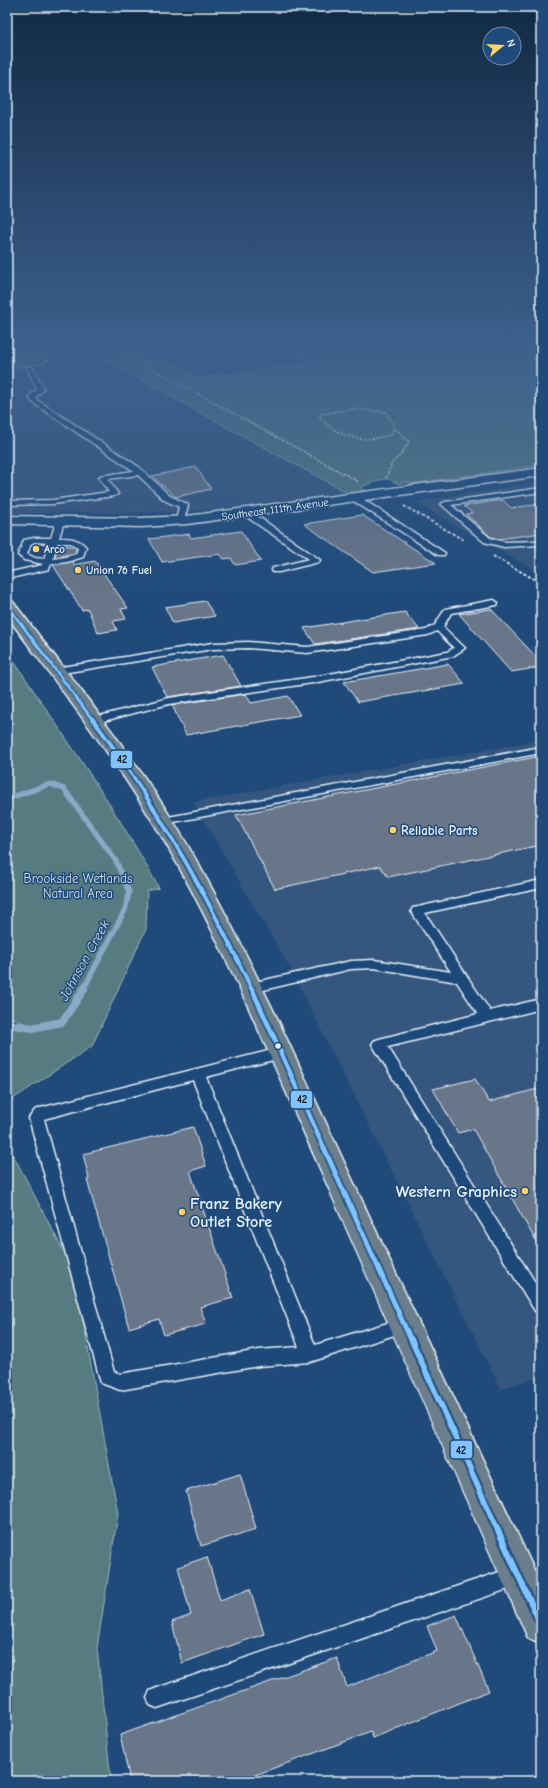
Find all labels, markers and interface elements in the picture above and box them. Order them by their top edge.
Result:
north arrow [482,26,522,66]
text: N [504,38,518,48]
street label: Southeast 111th Avenue [220,495,330,523]
place label: Arco [44,543,65,556]
marker: Arco [31,544,41,554]
place label: Union 76 Fuel [86,564,152,577]
marker: Union 76 Fuel [73,565,83,575]
line badge: 42 [110,750,133,769]
text: 42 [117,753,128,766]
place label: Reliable Parts [401,823,478,838]
marker: Reliable Parts [388,825,398,835]
park label: Brookside Wetlands Natural Area [24,871,132,901]
water label: Johnson Creek [55,917,114,1004]
unlabelled marker [273,1041,283,1051]
line badge: 42 [290,1090,313,1109]
text: 42 [297,1093,308,1106]
place label: Western Graphics [396,1183,517,1201]
marker: Western Graphics [520,1186,530,1196]
place label: Franz Bakery Outlet Store [190,1195,282,1231]
marker: Franz Bakery Outlet Store [177,1207,187,1217]
line badge: 42 [450,1440,473,1459]
text: 42 [456,1444,467,1457]

